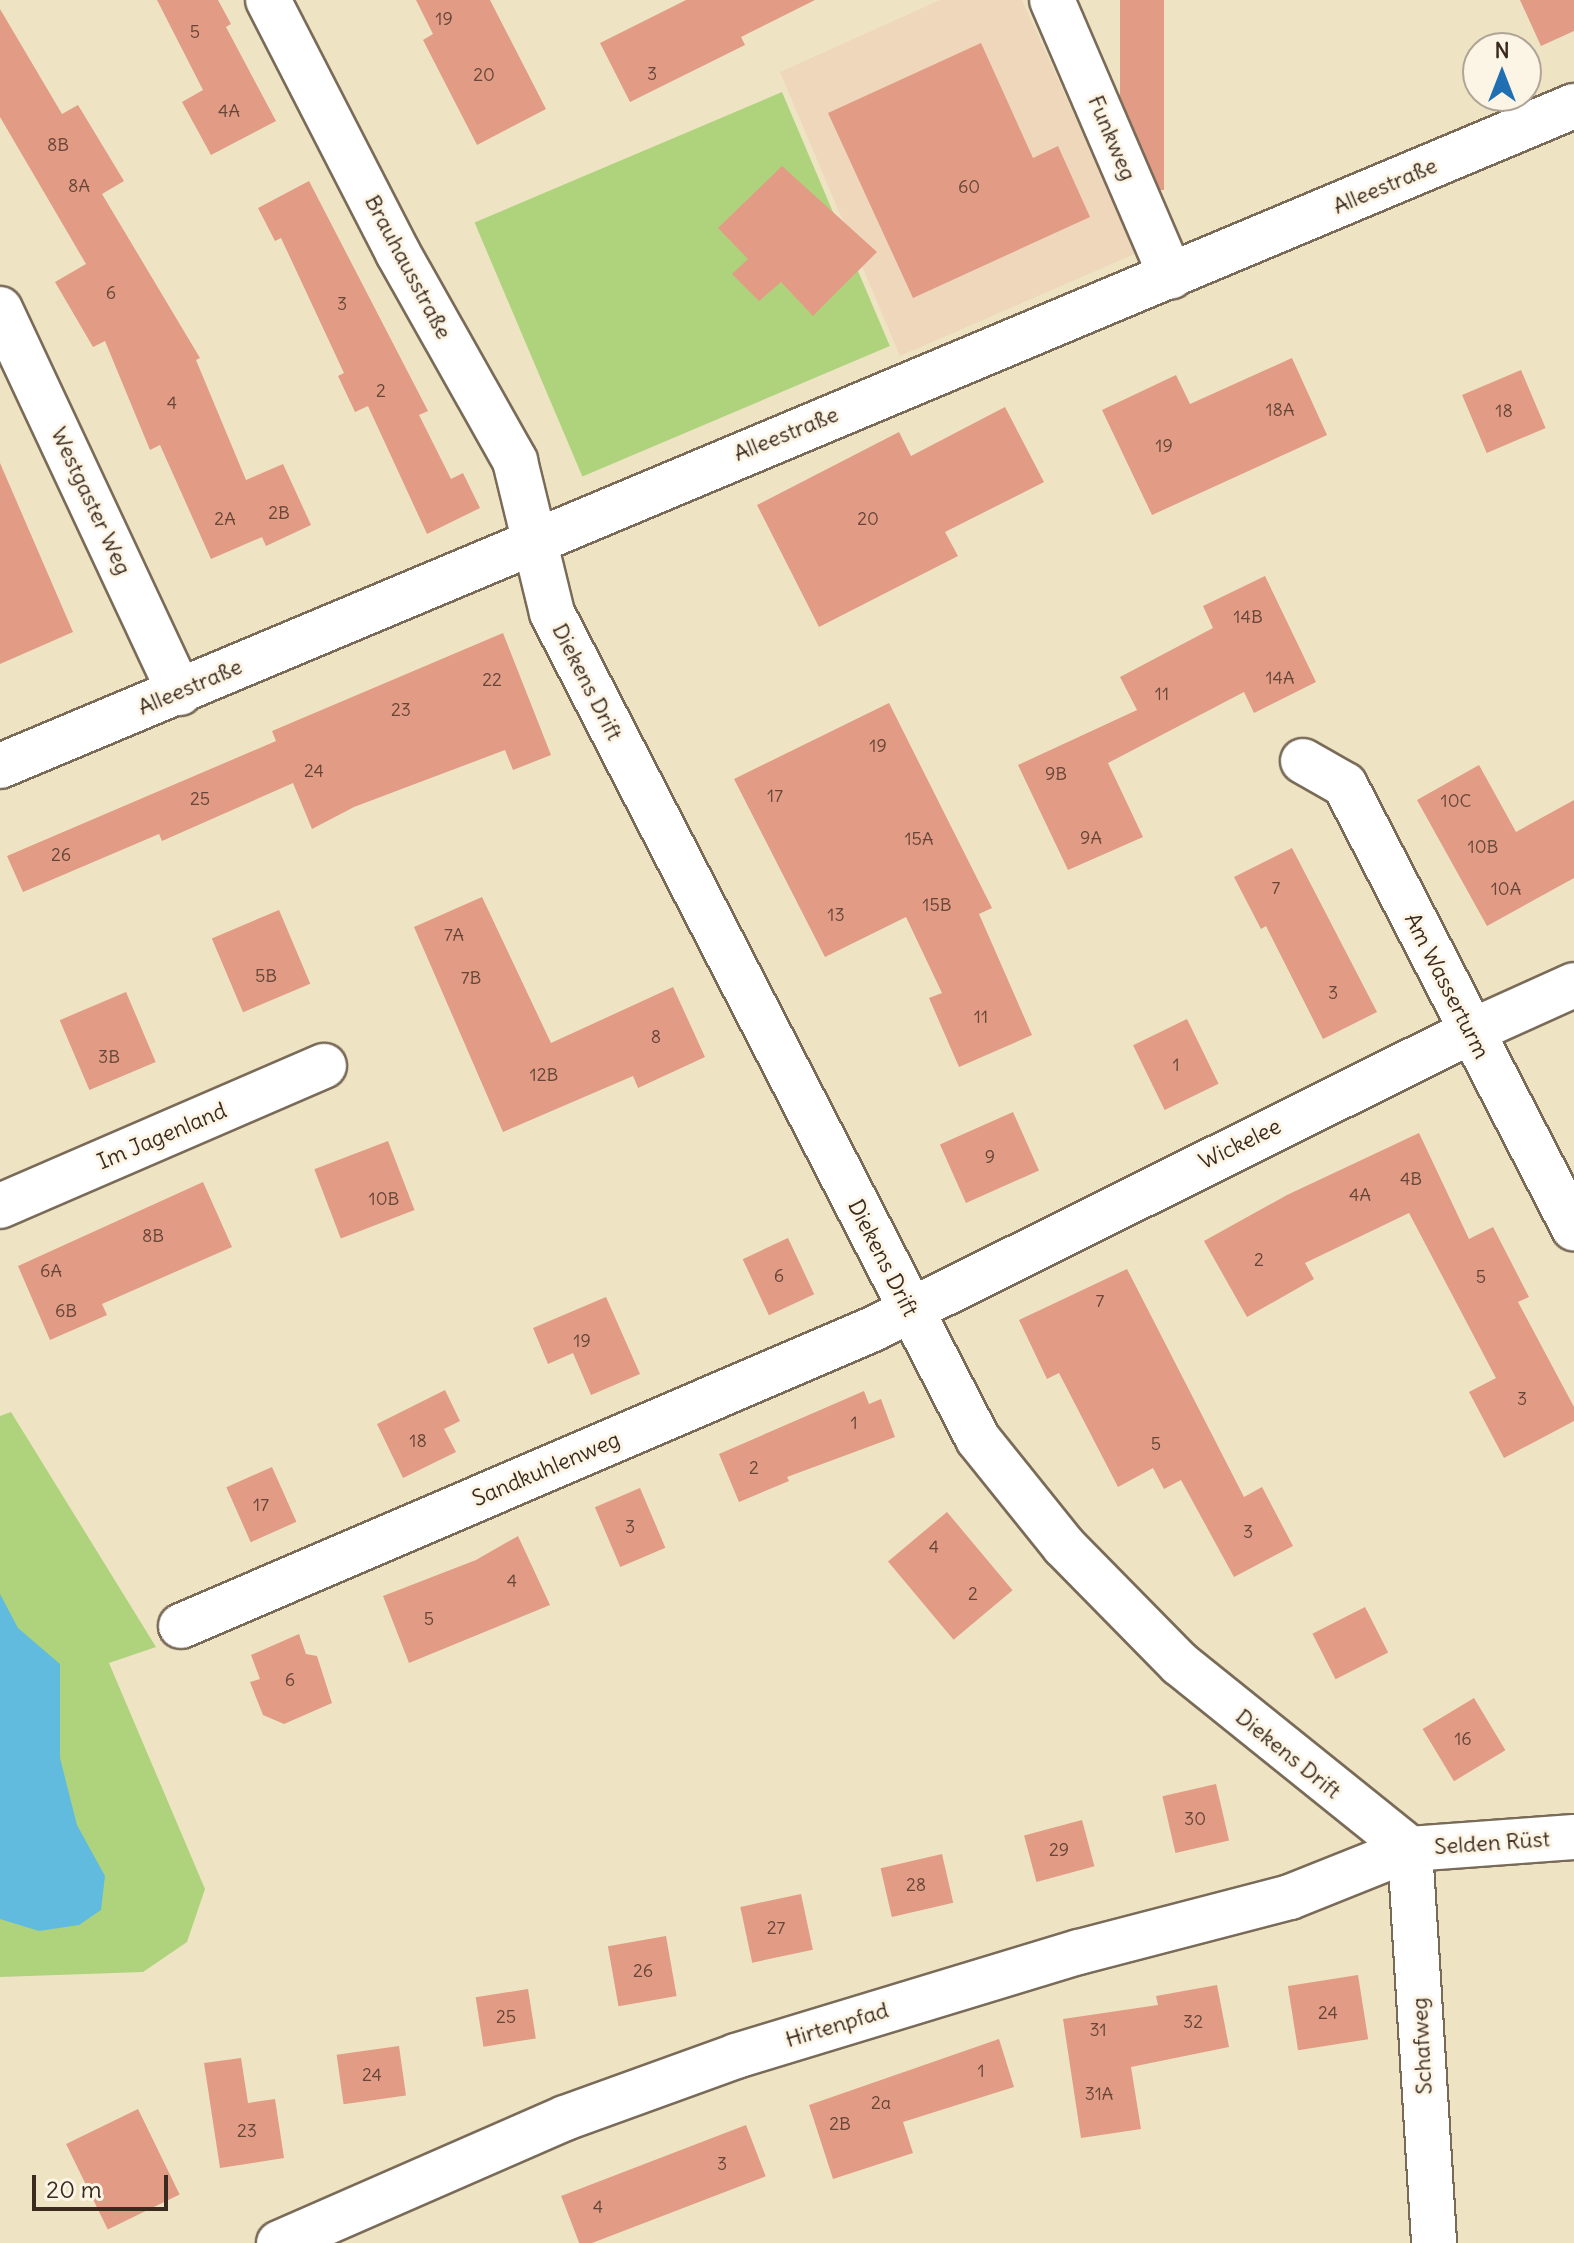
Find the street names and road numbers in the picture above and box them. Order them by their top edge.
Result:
street label: Funkweg [1082,91,1142,185]
street label: Alleestraße [1329,152,1441,220]
street label: Brauhausstraße [359,191,457,343]
street label: Alleestraße [730,401,842,467]
street label: Westgaster Weg [45,423,137,579]
street label: Diekens Drift [546,619,628,745]
street label: Alleestraße [134,653,246,721]
street label: Am Wasserturm [1399,909,1495,1063]
street label: Im Jagenland [94,1097,230,1175]
street label: Wickelee [1195,1113,1285,1175]
street label: Diekens Drift [842,1195,924,1321]
street label: Sandkuhlenweg [468,1426,624,1512]
street label: Diekens Drift [1230,1704,1346,1804]
street label: Selden Rüst [1433,1826,1551,1860]
street label: Hirtenpfad [782,1997,892,2053]
street label: Schafweg [1406,1997,1438,2095]

